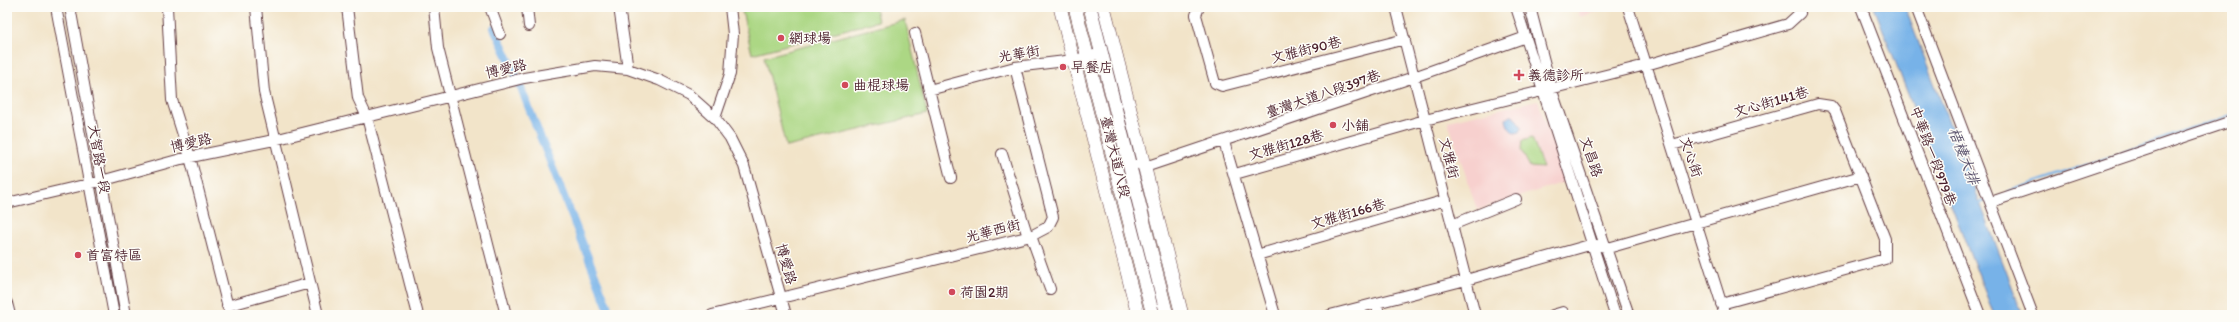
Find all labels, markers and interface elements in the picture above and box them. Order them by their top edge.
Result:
place label: 網球場 [789,30,831,47]
marker: 網球場 [776,33,786,43]
street label: 文雅街90巷 [1269,33,1344,67]
street label: 光華街 [997,42,1041,66]
street label: 博愛路 [484,56,528,82]
place label: 早餐店 [1071,59,1113,76]
marker: 早餐店 [1058,62,1068,72]
street label: 臺灣大道八段397巷 [1264,66,1383,122]
place label: 義德診所 [1528,67,1584,84]
marker: 義德診所 [1513,69,1525,81]
place label: 曲棍球場 [853,77,909,94]
marker: 曲棍球場 [840,80,850,90]
street label: 文心街141巷 [1731,83,1812,121]
street label: 中華路一段979巷 [1906,104,1960,209]
street label: 臺灣大道八段 [1097,114,1133,200]
place label: 小舖 [1341,117,1369,134]
marker: 小舖 [1328,120,1338,130]
street label: 大智路一段 [85,123,113,195]
water label: 梧棲大排 [1945,125,1984,189]
street label: 文雅街128巷 [1246,126,1327,164]
street label: 博愛路 [169,130,213,156]
street label: 文昌路 [1576,134,1606,180]
street label: 文心街 [1676,134,1706,180]
street label: 文雅街 [1436,136,1462,180]
street label: 文雅街166巷 [1308,195,1388,233]
street label: 光華西街 [964,216,1022,246]
street label: 博愛路 [772,241,800,287]
place label: 首富特區 [86,247,142,264]
marker: 首富特區 [73,250,83,260]
place label: 荷園2期 [960,284,1009,301]
marker: 荷園2期 [947,287,957,297]

